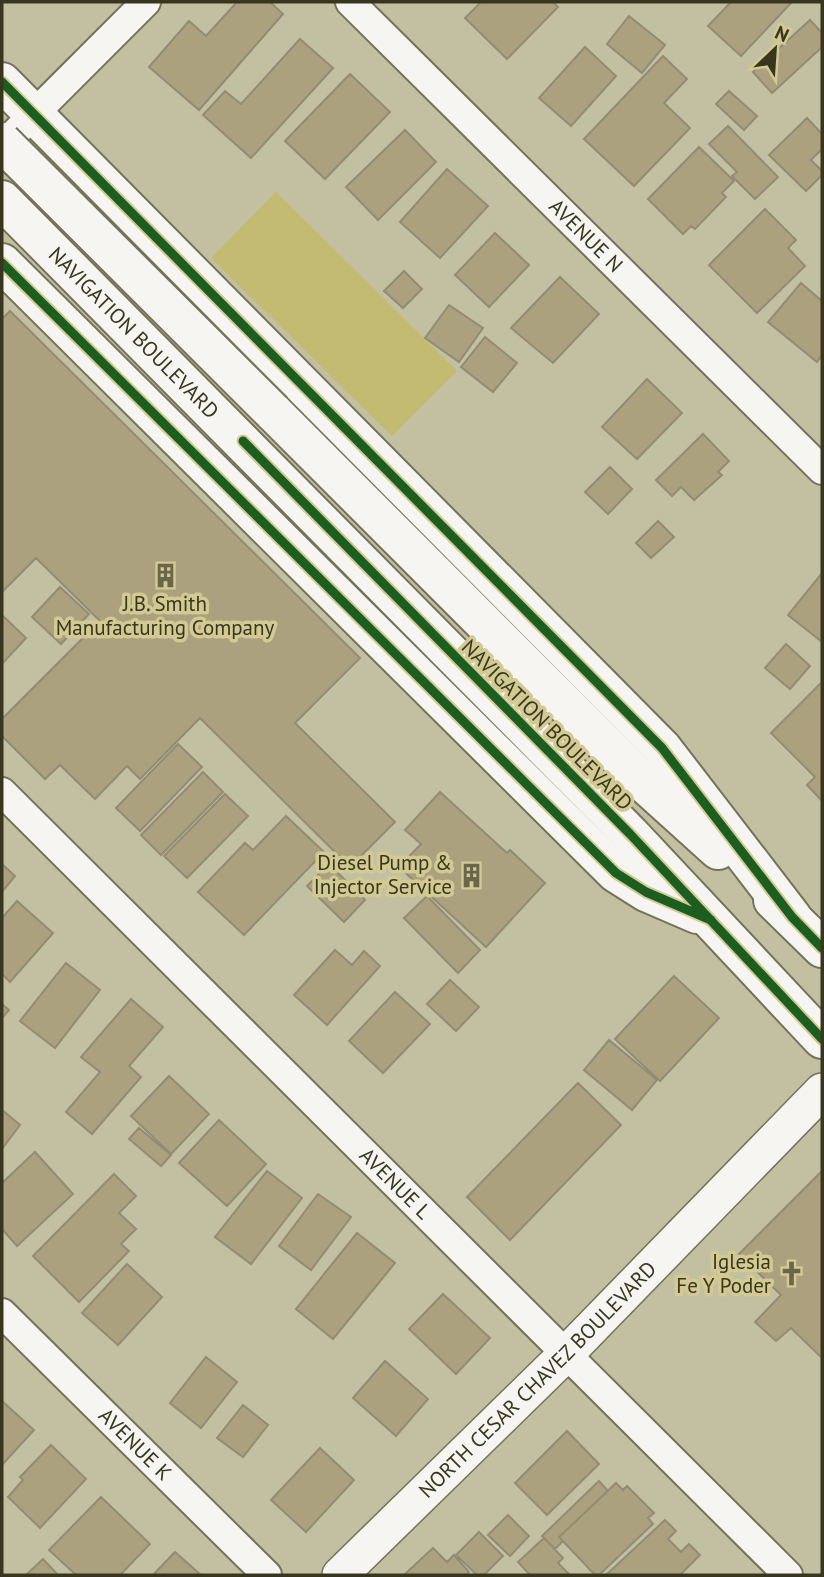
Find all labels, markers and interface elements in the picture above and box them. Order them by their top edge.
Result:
north arrow [740,14,810,84]
text: N [771,20,793,47]
street label: AVENUE N [543,193,629,278]
street label: NAVIGATION BOULEVARD [43,241,225,424]
building icon: J.B. Smith Manufacturing Company [151,561,179,589]
place label: J.B. Smith Manufacturing Company [56,590,275,641]
street label: NAVIGATION BOULEVARD [456,633,639,816]
place label: Diesel Pump & Injector Service [314,849,452,900]
building icon: Diesel Pump & Injector Service [458,861,486,889]
street label: AVENUE L [354,1142,437,1225]
place label: Iglesia Fe Y Poder [676,1248,771,1299]
street label: NORTH CESAR CHAVEZ BOULEVARD [413,1255,662,1503]
church icon: Iglesia Fe Y Poder [777,1260,805,1288]
street label: AVENUE K [93,1402,178,1486]

